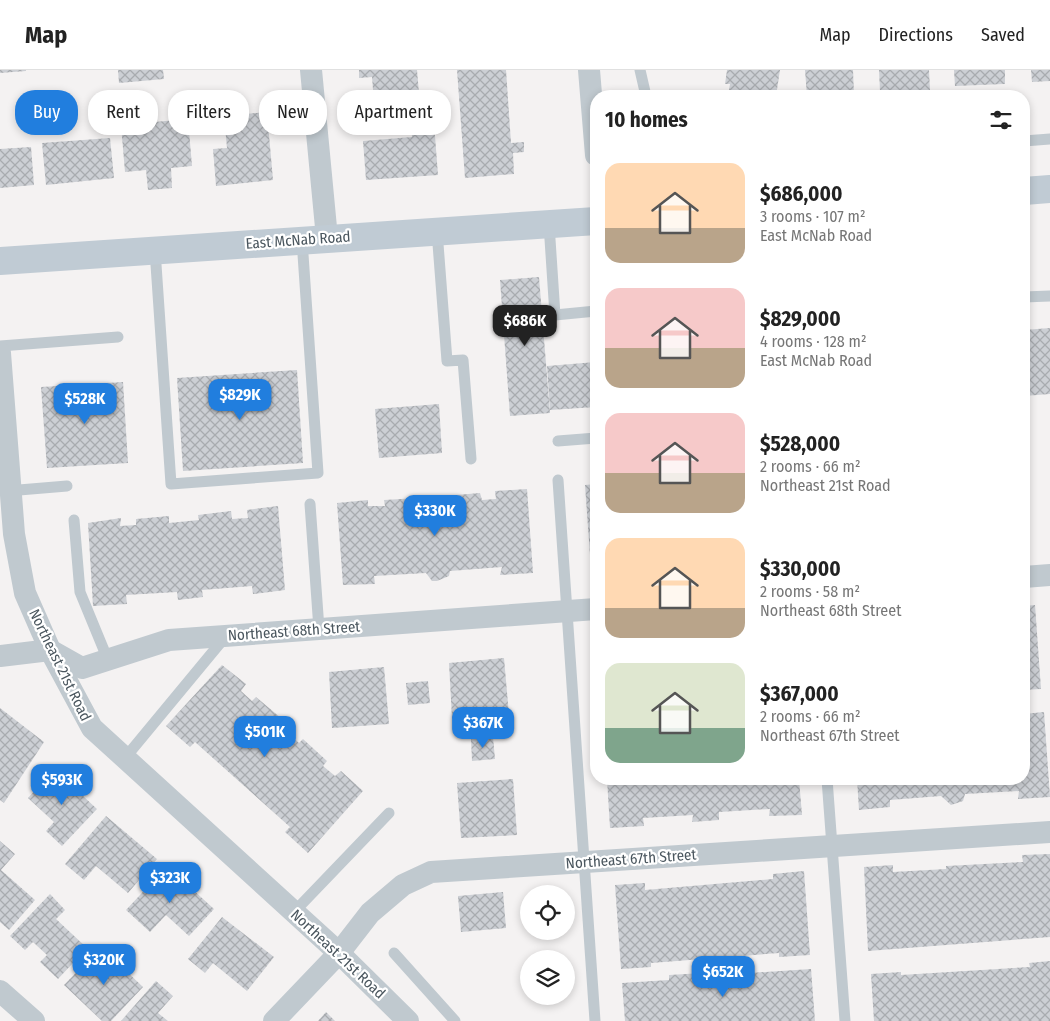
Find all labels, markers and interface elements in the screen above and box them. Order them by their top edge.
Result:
text: Map [25,21,67,49]
text: Map [819,24,851,46]
text: Directions [879,24,953,46]
text: Saved [981,24,1025,46]
chip: Buy [15,90,78,135]
chip: Rent [88,90,158,135]
chip: Filters [168,90,249,135]
chip: New [259,90,327,135]
chip: Apartment [337,90,451,135]
icon: filters [987,106,1015,134]
text: 10 homes [605,107,688,133]
text: $686,000 [760,181,842,207]
icon: home [645,183,705,243]
text: 3 rooms · 107 m² [760,207,866,226]
text: East McNab Road [760,226,872,245]
street label: East McNab Road [245,227,351,253]
pin: $686K [490,304,560,347]
text: $829,000 [760,306,841,332]
icon: home [645,308,705,368]
text: $686K [504,311,546,330]
text: 4 rooms · 128 m² [760,332,867,351]
text: East McNab Road [760,351,872,370]
pin: $829K [205,378,275,421]
pin: $528K [50,382,120,425]
text: $829K [219,385,261,404]
text: $528K [65,389,105,408]
text: $528,000 [760,431,840,457]
icon: home [645,433,705,493]
text: 2 rooms · 66 m² [760,457,860,476]
text: Northeast 21st Road [760,476,891,495]
pin: $330K [400,494,470,537]
text: $330K [414,501,456,520]
text: $330,000 [760,556,841,582]
icon: home [645,558,705,618]
text: 2 rooms · 58 m² [760,582,860,601]
text: Northeast 68th Street [760,601,901,620]
street label: Northeast 21st Road [25,606,95,724]
street label: Northeast 68th Street [227,617,361,645]
text: $367,000 [760,681,839,707]
icon: home [645,683,705,743]
pin: $367K [448,706,518,749]
text: 2 rooms · 66 m² [760,707,860,726]
text: $367K [463,713,503,732]
pin: $501K [230,716,300,758]
text: $501K [245,722,285,741]
text: Northeast 67th Street [760,726,900,745]
pin: $593K [27,764,97,806]
text: $593K [42,770,82,789]
street label: Northeast 67th Street [565,845,697,873]
pin: $323K [135,862,205,904]
text: $323K [150,868,190,887]
map controls [520,885,575,1005]
button: locate [520,885,575,940]
street label: Northeast 21st Road [287,906,389,1002]
pin: $320K [69,944,139,986]
text: $320K [84,950,124,969]
button: layers [520,950,575,1005]
pin: $652K [688,956,758,998]
text: $652K [703,962,743,981]

